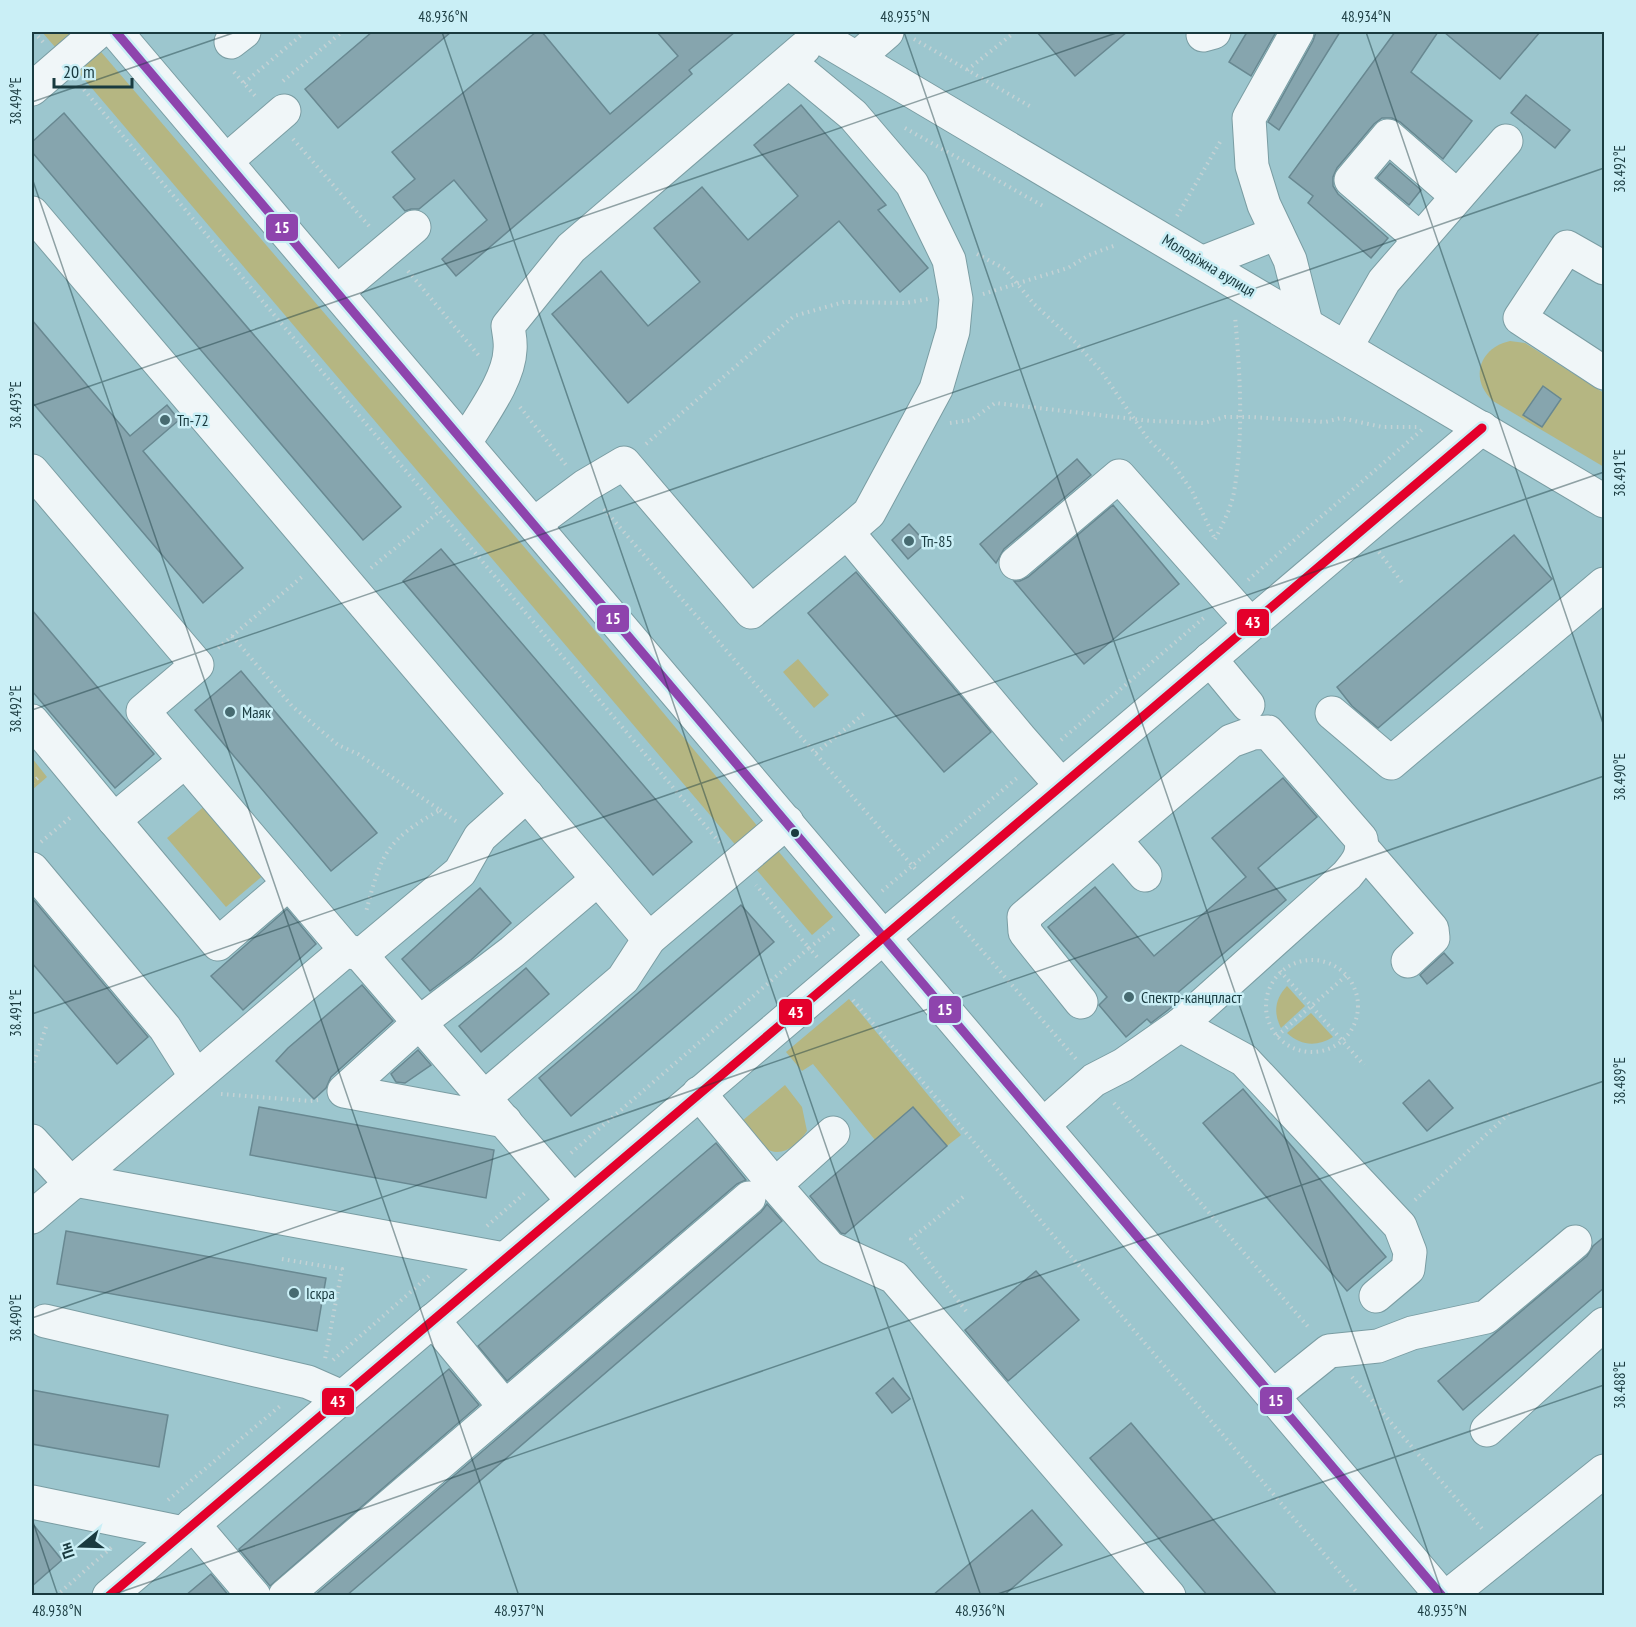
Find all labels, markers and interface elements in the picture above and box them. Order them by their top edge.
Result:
text: 48.936°N [418,7,468,26]
text: 48.935°N [880,7,930,26]
text: 48.934°N [1341,7,1391,26]
scale bar [54,51,132,89]
text: 20 m [63,60,95,83]
text: 38.494°E [6,77,25,125]
text: 38.492°E [1610,145,1629,193]
line badge: 15 [265,213,299,242]
text: 15 [274,217,290,237]
street label: Молодіжна вулиця [1159,229,1259,301]
text: 38.493°E [6,381,25,429]
place label: Тп-72 [177,410,209,430]
marker: Тп-72 [158,413,172,427]
text: 38.491°E [1610,449,1629,497]
place label: Тп-85 [921,531,953,551]
marker: Тп-85 [902,534,916,548]
line badge: 15 [596,604,630,633]
text: 15 [605,608,621,628]
line badge: 43 [1236,608,1270,637]
text: 43 [1245,612,1261,632]
text: 38.492°E [6,685,25,733]
place label: Маяк [242,702,272,722]
marker: Маяк [223,705,237,719]
text: 38.490°E [1610,753,1629,801]
unlabelled marker [789,827,801,839]
place label: Спектр-канцпласт [1141,987,1243,1007]
text: 38.491°E [6,989,25,1037]
marker: Спектр-канцпласт [1122,990,1136,1004]
line badge: 15 [928,995,962,1024]
line badge: 43 [778,998,813,1026]
text: 15 [937,999,953,1019]
text: 43 [788,1002,804,1022]
text: 38.489°E [1610,1057,1629,1105]
place label: Іскра [306,1283,335,1303]
marker: Іскра [287,1286,301,1300]
text: 38.490°E [6,1294,25,1342]
text: 38.488°E [1610,1361,1629,1409]
line badge: 15 [1259,1386,1293,1415]
line badge: 43 [321,1387,355,1416]
text: 15 [1268,1390,1284,1410]
text: 43 [330,1391,346,1411]
north arrow [51,1516,111,1576]
text: Пн [55,1540,79,1561]
text: 48.938°N [32,1601,82,1620]
text: 48.937°N [494,1601,544,1620]
text: 48.936°N [955,1601,1005,1620]
text: 48.935°N [1417,1601,1467,1620]

